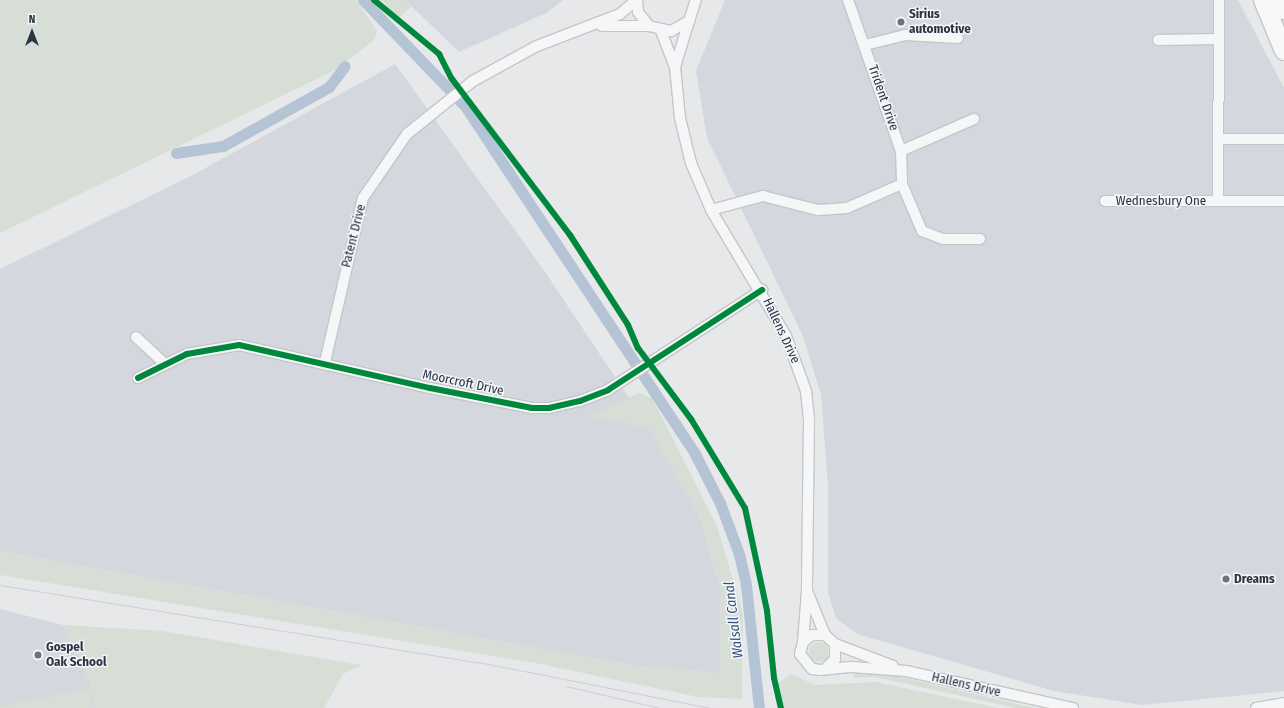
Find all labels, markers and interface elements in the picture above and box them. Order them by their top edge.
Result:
place label: Sirius automotive [909,7,971,38]
north arrow [12,12,52,52]
text: N [29,13,35,26]
marker: Sirius automotive [896,17,906,27]
street label: Trident Drive [864,63,902,133]
street label: Wednesbury One [1116,193,1206,209]
street label: Patent Drive [339,203,369,269]
street label: Hallens Drive [759,296,803,366]
street label: Moorcroft Drive [421,367,505,399]
place label: Dreams [1234,571,1275,587]
marker: Dreams [1221,574,1231,584]
water label: Walsall Canal [721,581,747,659]
place label: Gospel Oak School [46,640,107,671]
marker: Gospel Oak School [33,650,43,660]
street label: Hallens Drive [930,669,1002,701]

